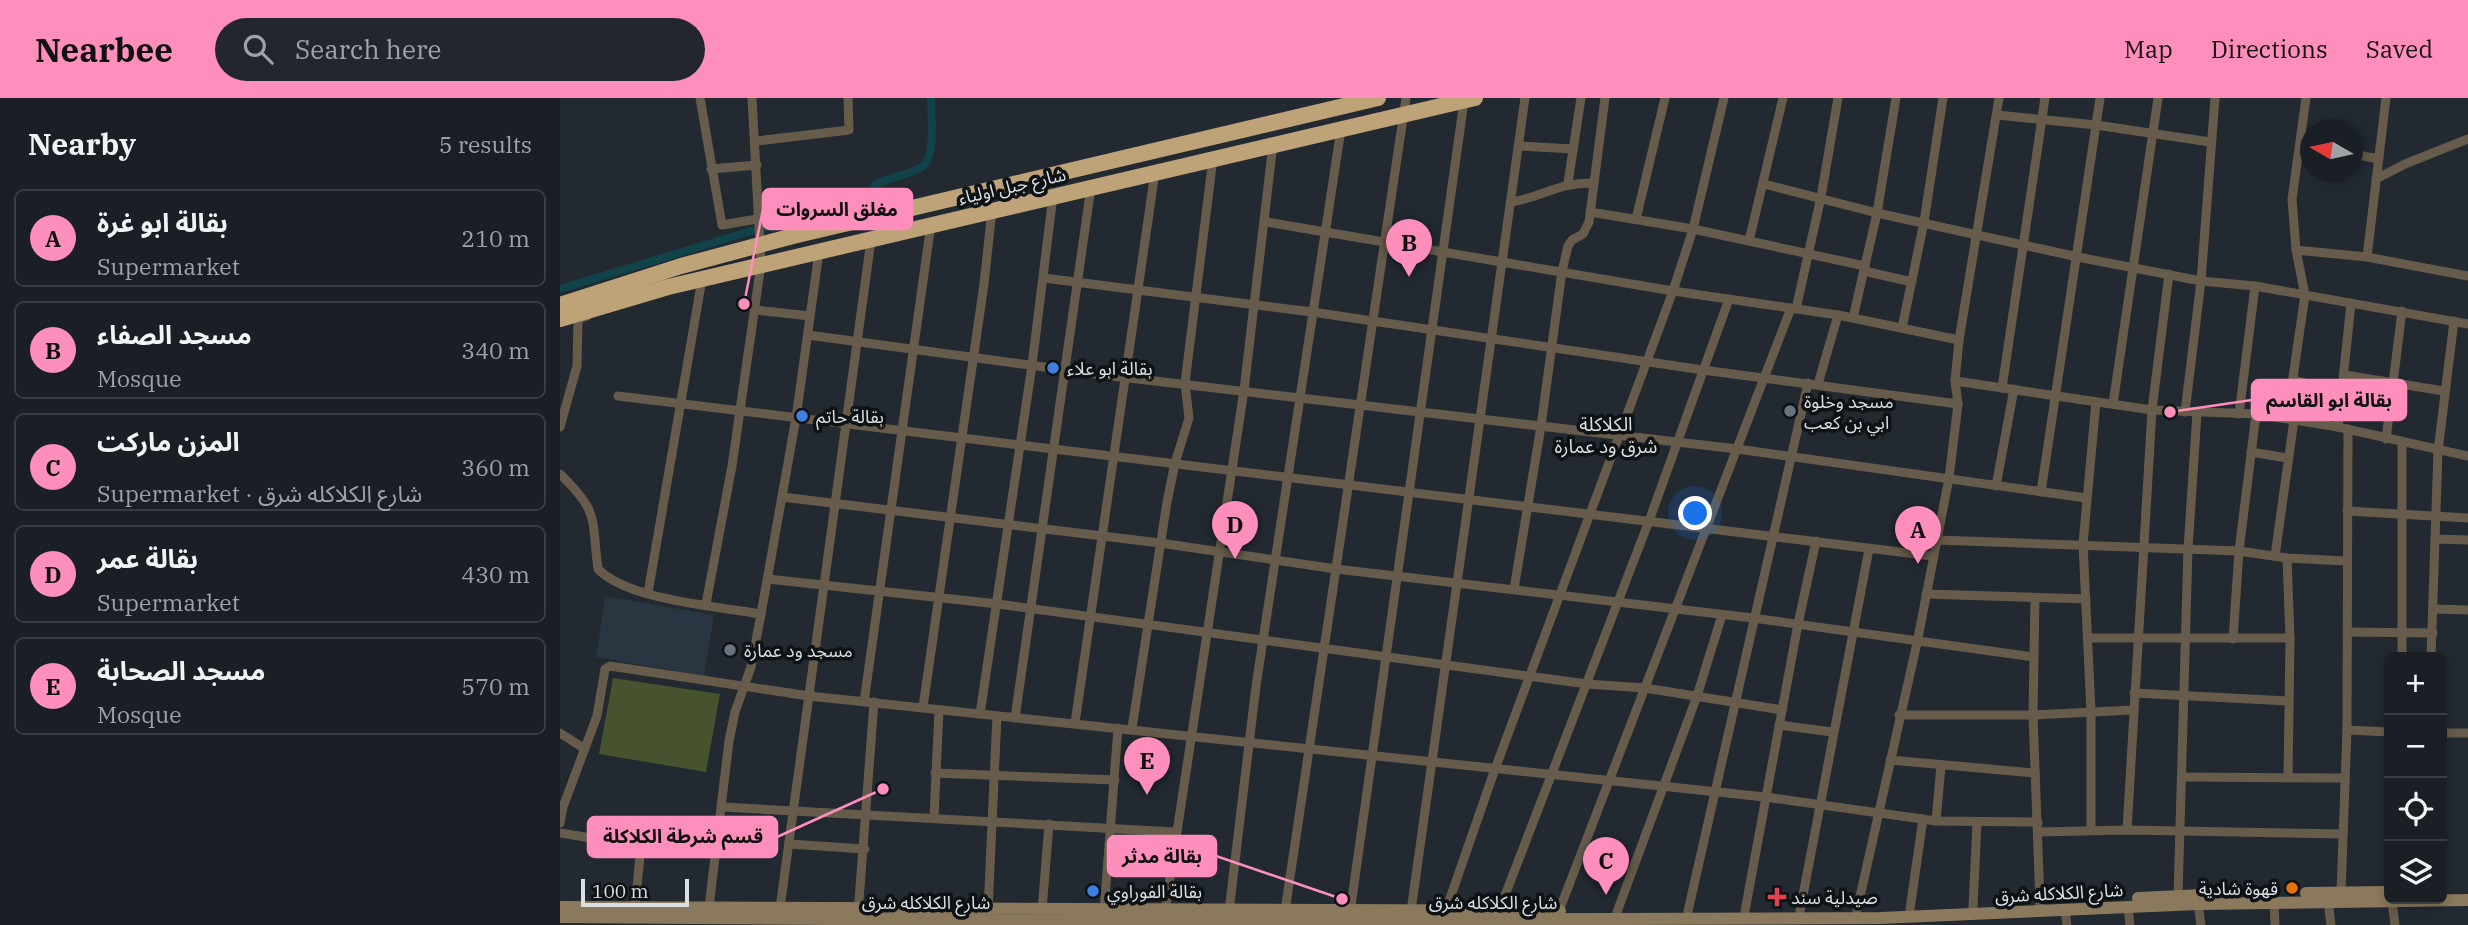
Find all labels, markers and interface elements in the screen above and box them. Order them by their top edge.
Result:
search box [215,18,705,81]
text: Nearbee [35,28,173,71]
icon: search [239,30,277,68]
text: Search here [295,32,441,66]
text: Map [2124,33,2173,65]
text: Directions [2211,33,2328,65]
text: Saved [2366,33,2433,65]
north arrow [2300,119,2363,182]
text: Nearby [28,124,136,163]
text: 5 results [439,129,532,159]
street label: شارع جبل اولياء [956,162,1069,212]
callout: مغلق السروات [763,189,912,229]
text: مغلق السروات [776,197,898,221]
text: بقالة ابو غرة [97,205,228,239]
pin: B [1386,219,1432,277]
text: A [45,223,61,253]
text: 210 m [461,223,530,253]
text: Supermarket [97,251,240,281]
text: مسجد الصفاء [97,317,252,351]
text: B [45,335,61,365]
text: 340 m [461,335,530,365]
place label: بقالة ابو علاء [1067,357,1153,380]
marker: بقالة ابو علاء [1045,360,1061,376]
text: Mosque [97,363,182,393]
callout: بقالة ابو القاسم [2252,380,2406,420]
text: بقالة ابو القاسم [2266,388,2392,415]
place label: مسجد وخلوة ابي بن كعب [1804,390,1894,436]
marker: مسجد وخلوة ابي بن كعب [1782,403,1798,419]
place label: بقالة حاتم [816,405,884,430]
marker: بقالة حاتم [794,408,810,424]
district label: الكلاكلة شرق ود عمارة [1555,412,1657,458]
text: المزن ماركت [97,424,240,458]
text: C [45,452,61,482]
text: 360 m [461,452,530,482]
text: Supermarket · شارع الكلاكله شرق [97,478,422,508]
your location [1678,496,1712,530]
pin: D [1212,501,1258,559]
pin: A [1895,506,1941,564]
text: بقالة عمر [97,541,198,575]
text: D [44,559,62,589]
text: 430 m [461,559,530,589]
text: Supermarket [97,587,240,617]
place label: مسجد ود عمارة [744,639,853,662]
marker: مسجد ود عمارة [722,642,738,658]
map controls [2384,652,2447,904]
button: + [2384,652,2447,715]
text: مسجد الصحابة [97,653,265,687]
text: E [45,671,61,701]
text: 570 m [461,671,530,701]
text: Mosque [97,699,182,729]
button: − [2384,715,2447,778]
pin: E [1124,737,1170,795]
button: locate [2384,778,2447,841]
callout: قسم شرطة الكلاكلة [588,817,777,857]
text: قسم شرطة الكلاكلة [603,824,763,851]
callout: بقالة مدثر [1108,836,1216,876]
pin: C [1583,837,1629,895]
button: layers [2384,841,2447,904]
text: بقالة مدثر [1121,844,1202,868]
scale bar [581,876,690,908]
place label: قهوة شادية [2199,877,2278,900]
street label: شارع الكلاكله شرق [1994,878,2124,911]
text: 100 m [592,879,649,903]
place label: بقالة الفوراوي [1107,880,1202,905]
marker: قهوة شادية [2284,880,2300,896]
marker: بقالة الفوراوي [1085,883,1101,899]
place label: صيدلية سند [1791,886,1878,909]
marker: صيدلية سند [1769,889,1785,905]
street label: شارع الكلاكله شرق [862,891,990,917]
street label: شارع الكلاكله شرق [1429,891,1557,917]

